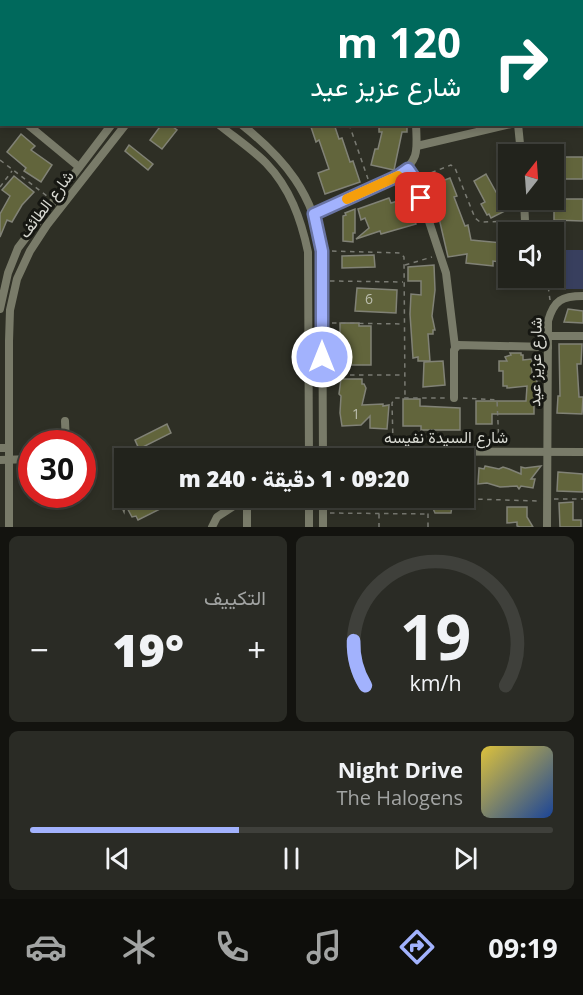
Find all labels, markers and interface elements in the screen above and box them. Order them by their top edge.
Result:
text: 120 m [337,13,461,70]
icon: right [482,24,560,102]
text: شارع عزيز عيد [310,67,461,104]
north arrow [498,144,564,210]
map controls [498,144,564,288]
street label: شارع الطائف [13,166,79,243]
pin [395,172,446,223]
icon: arrive [404,181,437,214]
button: sound [498,222,564,288]
house number: 6 [365,289,373,308]
street label: شارع عزيز عيد [523,317,548,407]
position arrow [290,325,354,389]
house number: 1 [352,404,360,423]
street label: شارع السيدة نفيسه [384,426,508,449]
speed limit sign: 30 [18,430,96,508]
text: 09:20 · 1 دقيقة · 240 m [179,463,409,493]
text: التكييف [204,584,266,611]
text: 19 [399,593,471,678]
text: 19° [112,619,184,680]
text: − [30,627,49,672]
text: + [247,627,266,672]
text: km/h [409,668,461,697]
text: Night Drive [338,754,463,784]
text: The Halogens [336,784,463,811]
icon: previous [101,842,134,875]
icon: pause [275,842,308,875]
icon: next [449,842,482,875]
icon: car [25,926,67,968]
icon: climate [118,926,160,968]
icon: phone [211,926,253,968]
icon: music [303,926,345,968]
icon: directions [396,926,438,968]
text: 09:19 [488,929,558,966]

